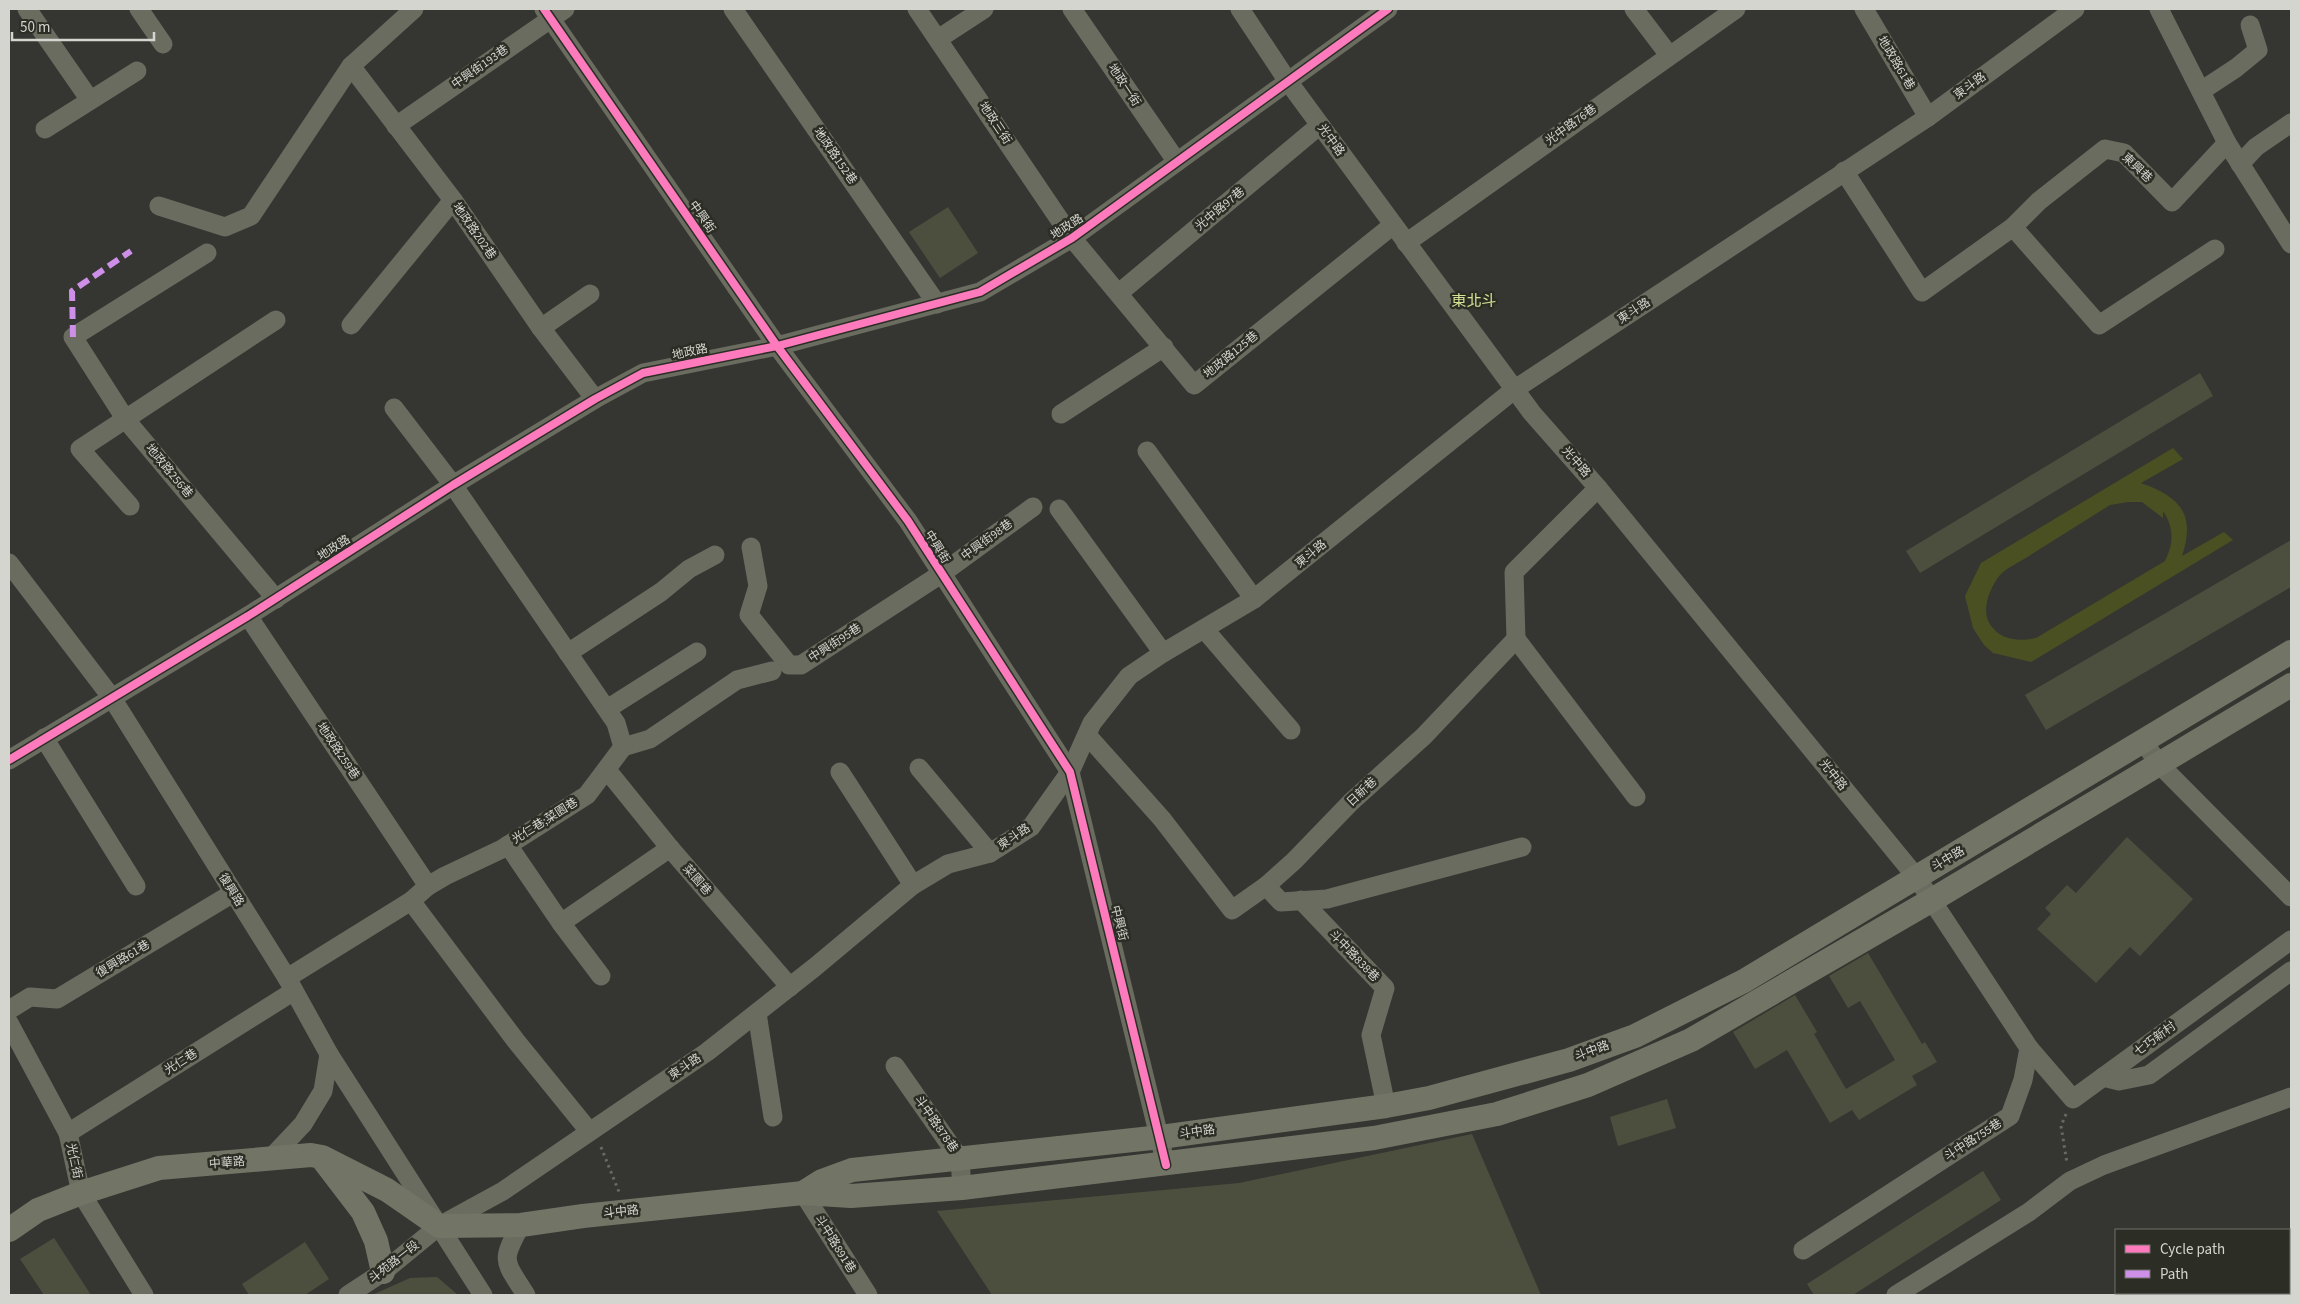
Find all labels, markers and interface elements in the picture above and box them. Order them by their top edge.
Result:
scale bar [12,10,155,42]
text: 50 m [20,17,50,38]
street label: 地政路61巷 [1873,33,1919,93]
street label: 中興街193巷 [448,41,512,93]
street label: 地政一街 [1104,60,1144,110]
street label: 東斗路 [1950,69,1990,103]
street label: 地政三街 [975,98,1015,148]
street label: 光中路76巷 [1542,101,1600,149]
street label: 光中路 [1314,120,1348,160]
street label: 地政路152巷 [809,124,861,188]
street label: 東興巷 [2118,150,2156,186]
street label: 光中路97巷 [1192,183,1248,235]
street label: 中興街 [685,197,719,237]
street label: 地政路202巷 [448,199,500,263]
street label: 地政路 [1047,210,1087,244]
district label: 東北斗 [1451,291,1497,312]
street label: 東斗路 [1614,294,1654,328]
street label: 地政路125巷 [1200,328,1262,382]
street label: 地政路 [671,340,709,364]
street label: 地政路256巷 [141,440,197,502]
street label: 光中路 [1558,443,1594,481]
street label: 中興街98巷 [958,516,1016,564]
street label: 中興街 [920,527,954,567]
street label: 地政路 [314,531,354,565]
street label: 東斗路 [1292,536,1330,572]
street label: 中興街95巷 [805,620,865,666]
street label: 地政路259巷 [313,719,363,783]
street label: 光中路 [1815,756,1851,794]
street label: 日新巷 [1343,774,1381,810]
street label: 光仁巷;菜園巷 [509,794,581,848]
street label: 東斗路 [994,820,1034,854]
street label: 斗中路 [1928,842,1968,876]
street label: 菜園巷 [679,861,715,899]
street label: 復興路 [214,870,248,910]
street label: 中興街 [1106,903,1132,943]
street label: 斗中路838巷 [1325,926,1383,986]
street label: 復興路61巷 [93,936,153,982]
street label: 七巧新村 [2131,1017,2180,1060]
street label: 斗中路 [1572,1037,1612,1065]
street label: 光仁巷 [161,1045,201,1079]
street label: 東斗路 [665,1050,705,1084]
street label: 斗中路878巷 [910,1092,962,1156]
street label: 斗中路755巷 [1941,1115,2005,1165]
street label: 斗中路 [1178,1121,1216,1143]
street label: 光仁街 [62,1142,86,1180]
street label: 中華路 [208,1153,246,1173]
street label: 斗中路 [602,1202,640,1222]
street label: 斗中路891巷 [810,1212,860,1276]
legend [2115,1229,2290,1294]
street label: 斗苑路一段 [365,1237,423,1287]
text: Cycle path [2160,1239,2225,1260]
text: Path [2160,1264,2188,1285]

